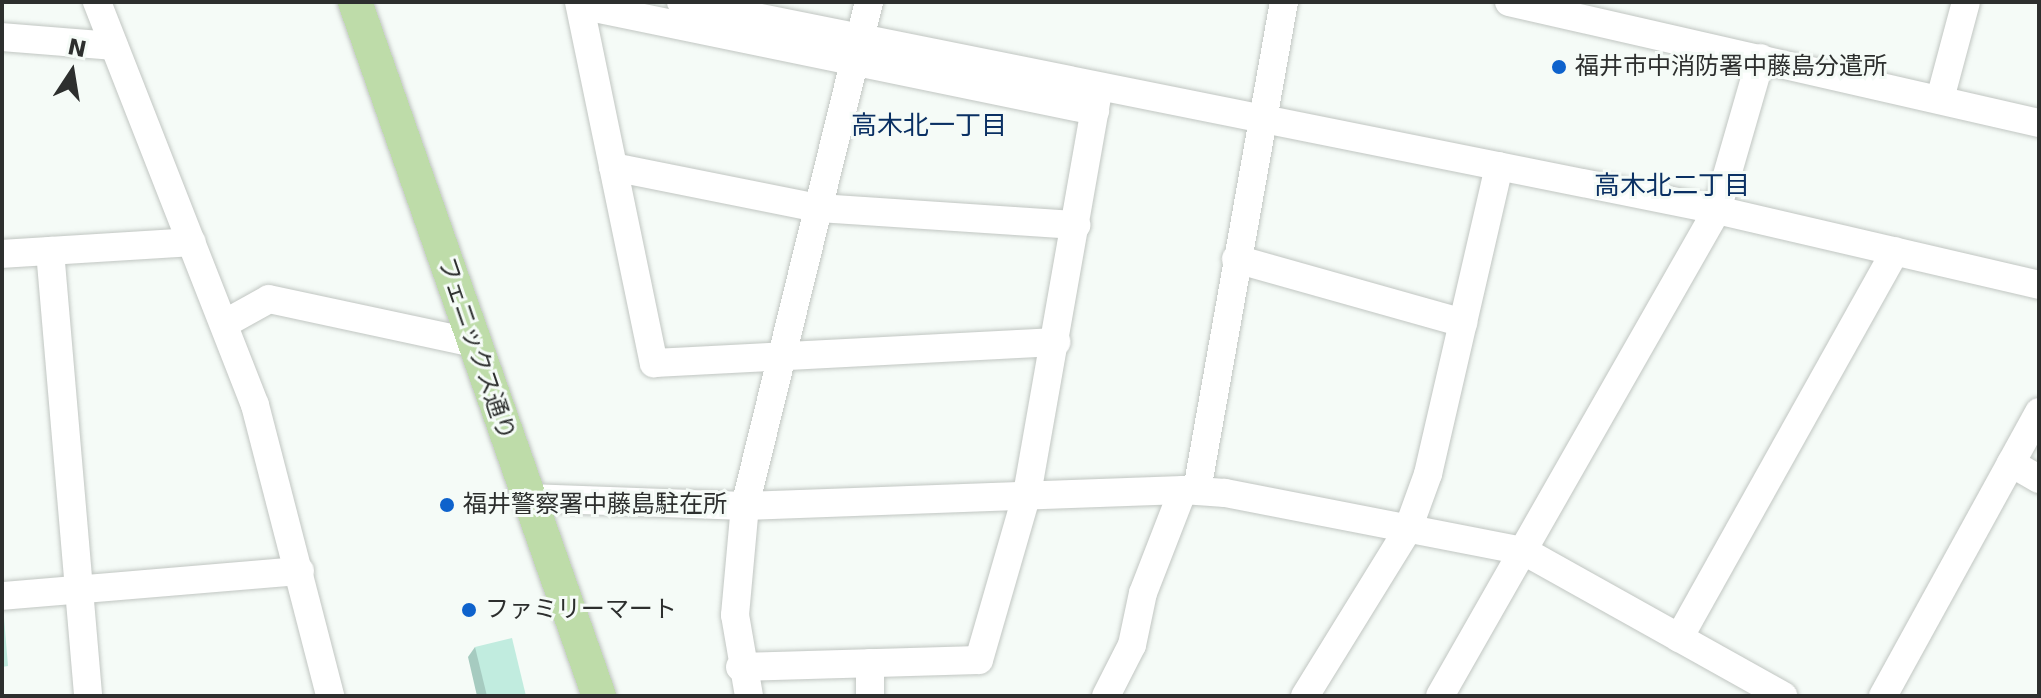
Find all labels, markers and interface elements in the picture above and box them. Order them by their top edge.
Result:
north arrow [32,32,112,112]
text: N [65,34,89,62]
place label: 福井市中消防署中藤島分遣所 [1575,53,1887,81]
marker: 福井市中消防署中藤島分遣所 [1550,58,1568,76]
district label: 高木北一丁目 [851,110,1007,142]
district label: 高木北二丁目 [1594,170,1750,202]
street label: フェニックス通り [431,254,521,444]
place label: 福井警察署中藤島駐在所 [463,491,727,519]
marker: 福井警察署中藤島駐在所 [438,496,456,514]
place label: ファミリーマート [485,596,677,624]
marker: ファミリーマート [460,601,478,619]

